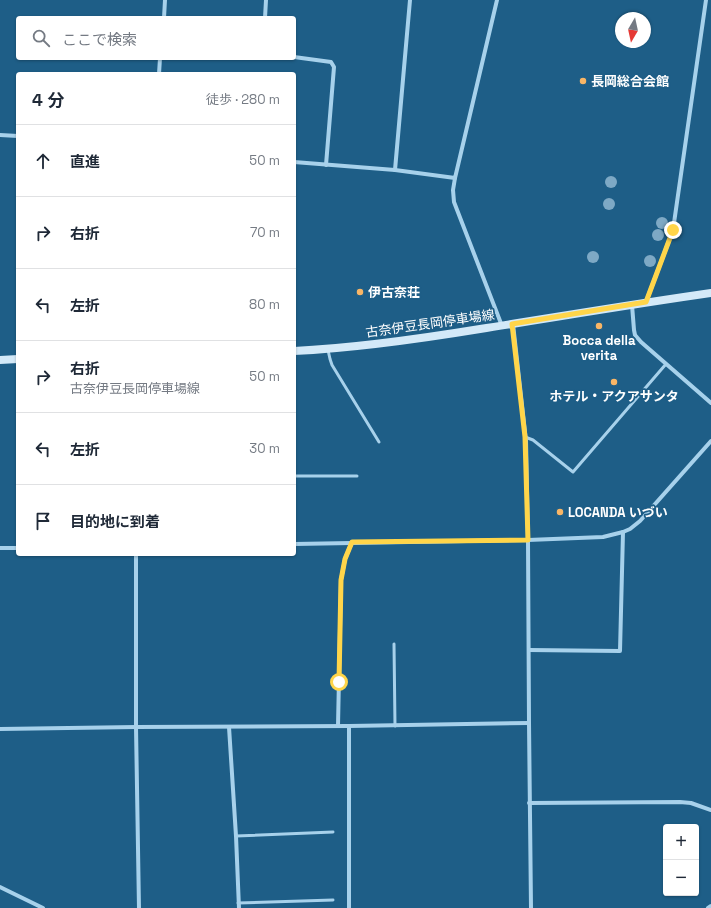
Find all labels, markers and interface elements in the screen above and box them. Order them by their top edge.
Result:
north arrow [615,12,651,48]
search box [16,16,296,60]
icon: search [30,27,52,49]
text: ここで検索 [62,30,137,49]
place label: 長岡総合会館 [591,73,669,90]
marker: 長岡総合会館 [578,76,588,86]
text: 4 分 [32,89,64,111]
text: 徒歩 · 280 m [206,91,280,108]
icon: ahead [32,150,54,172]
text: 直進 [70,152,100,171]
text: 50 m [249,152,280,169]
route end [664,221,682,239]
icon: right [32,222,54,244]
text: 右折 [70,224,100,243]
text: 70 m [250,224,280,241]
place label: 伊古奈荘 [368,284,420,301]
marker: 伊古奈荘 [355,287,365,297]
icon: left [32,294,54,316]
text: 左折 [70,296,100,315]
text: 80 m [249,296,280,313]
street label: 古奈伊豆長岡停車場線 [365,306,496,341]
marker: Bocca della verita [594,321,604,331]
place label: Bocca della verita [563,332,636,364]
text: 右折 [70,359,100,378]
icon: right [32,366,54,388]
text: 50 m [249,368,280,385]
marker: ホテル・アクアサンタ [609,377,619,387]
text: 古奈伊豆長岡停車場線 [70,380,200,397]
place label: ホテル・アクアサンタ [549,388,679,405]
icon: left [32,438,54,460]
text: 左折 [70,440,100,459]
text: 30 m [249,440,280,457]
place label: LOCANDA いづい [568,504,668,521]
marker: LOCANDA いづい [555,507,565,517]
icon: arrive [32,510,54,532]
text: 目的地に到着 [70,512,160,531]
route start [330,673,348,691]
map controls [663,824,699,896]
button: + [663,824,699,860]
button: − [663,860,699,896]

